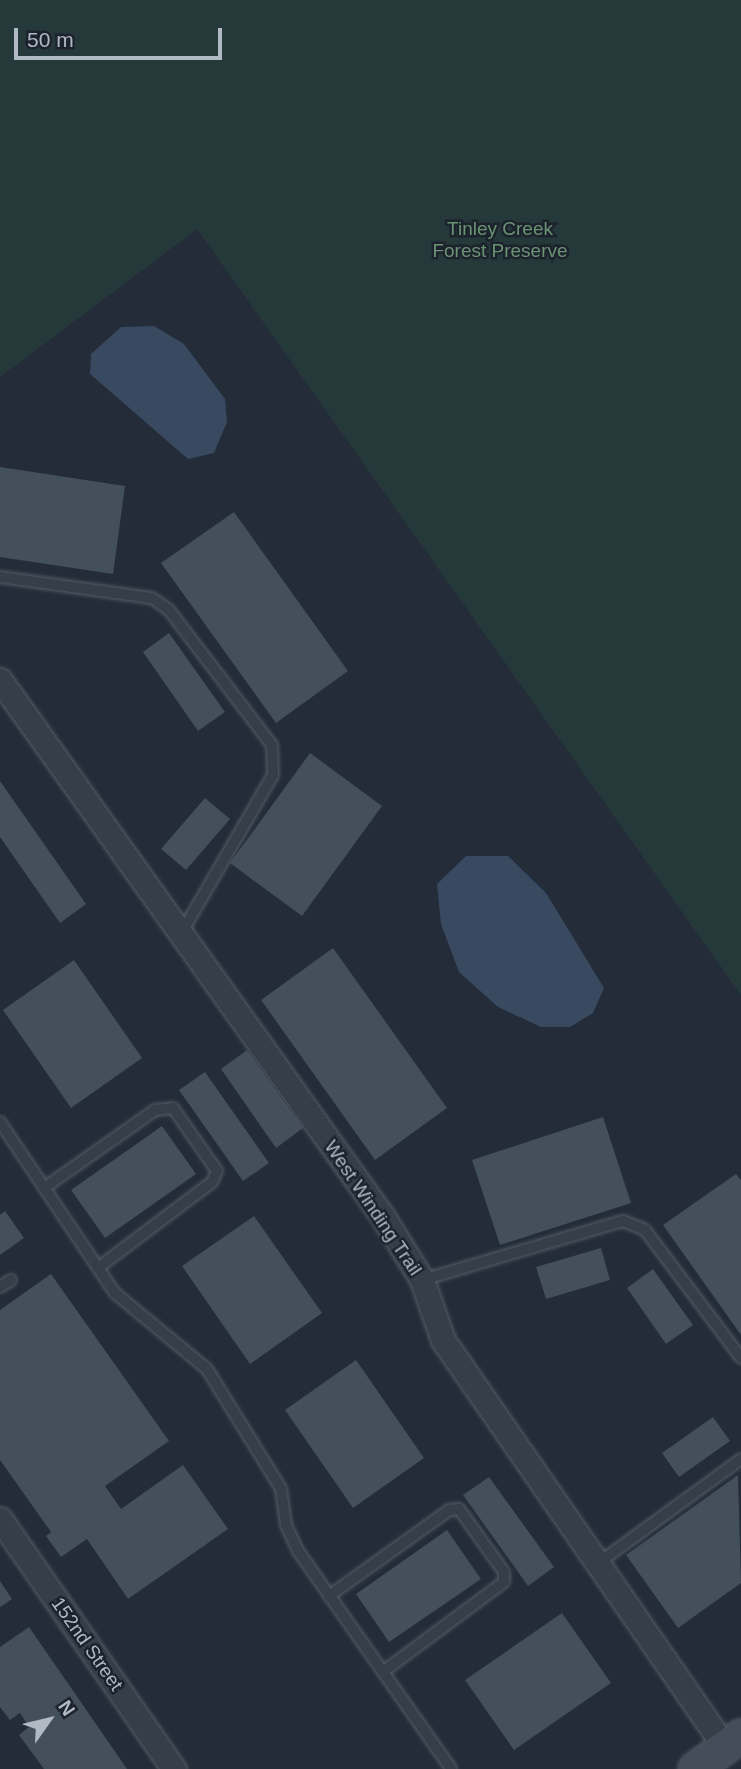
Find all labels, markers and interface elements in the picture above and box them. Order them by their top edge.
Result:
scale bar [18,14,226,58]
text: 50 m [27,28,74,51]
park label: Tinley Creek Forest Preserve [432,218,568,262]
street label: West Winding Trail [319,1136,427,1280]
street label: 152nd Street [46,1593,128,1695]
north arrow [14,1685,84,1755]
text: N [54,1696,79,1720]

